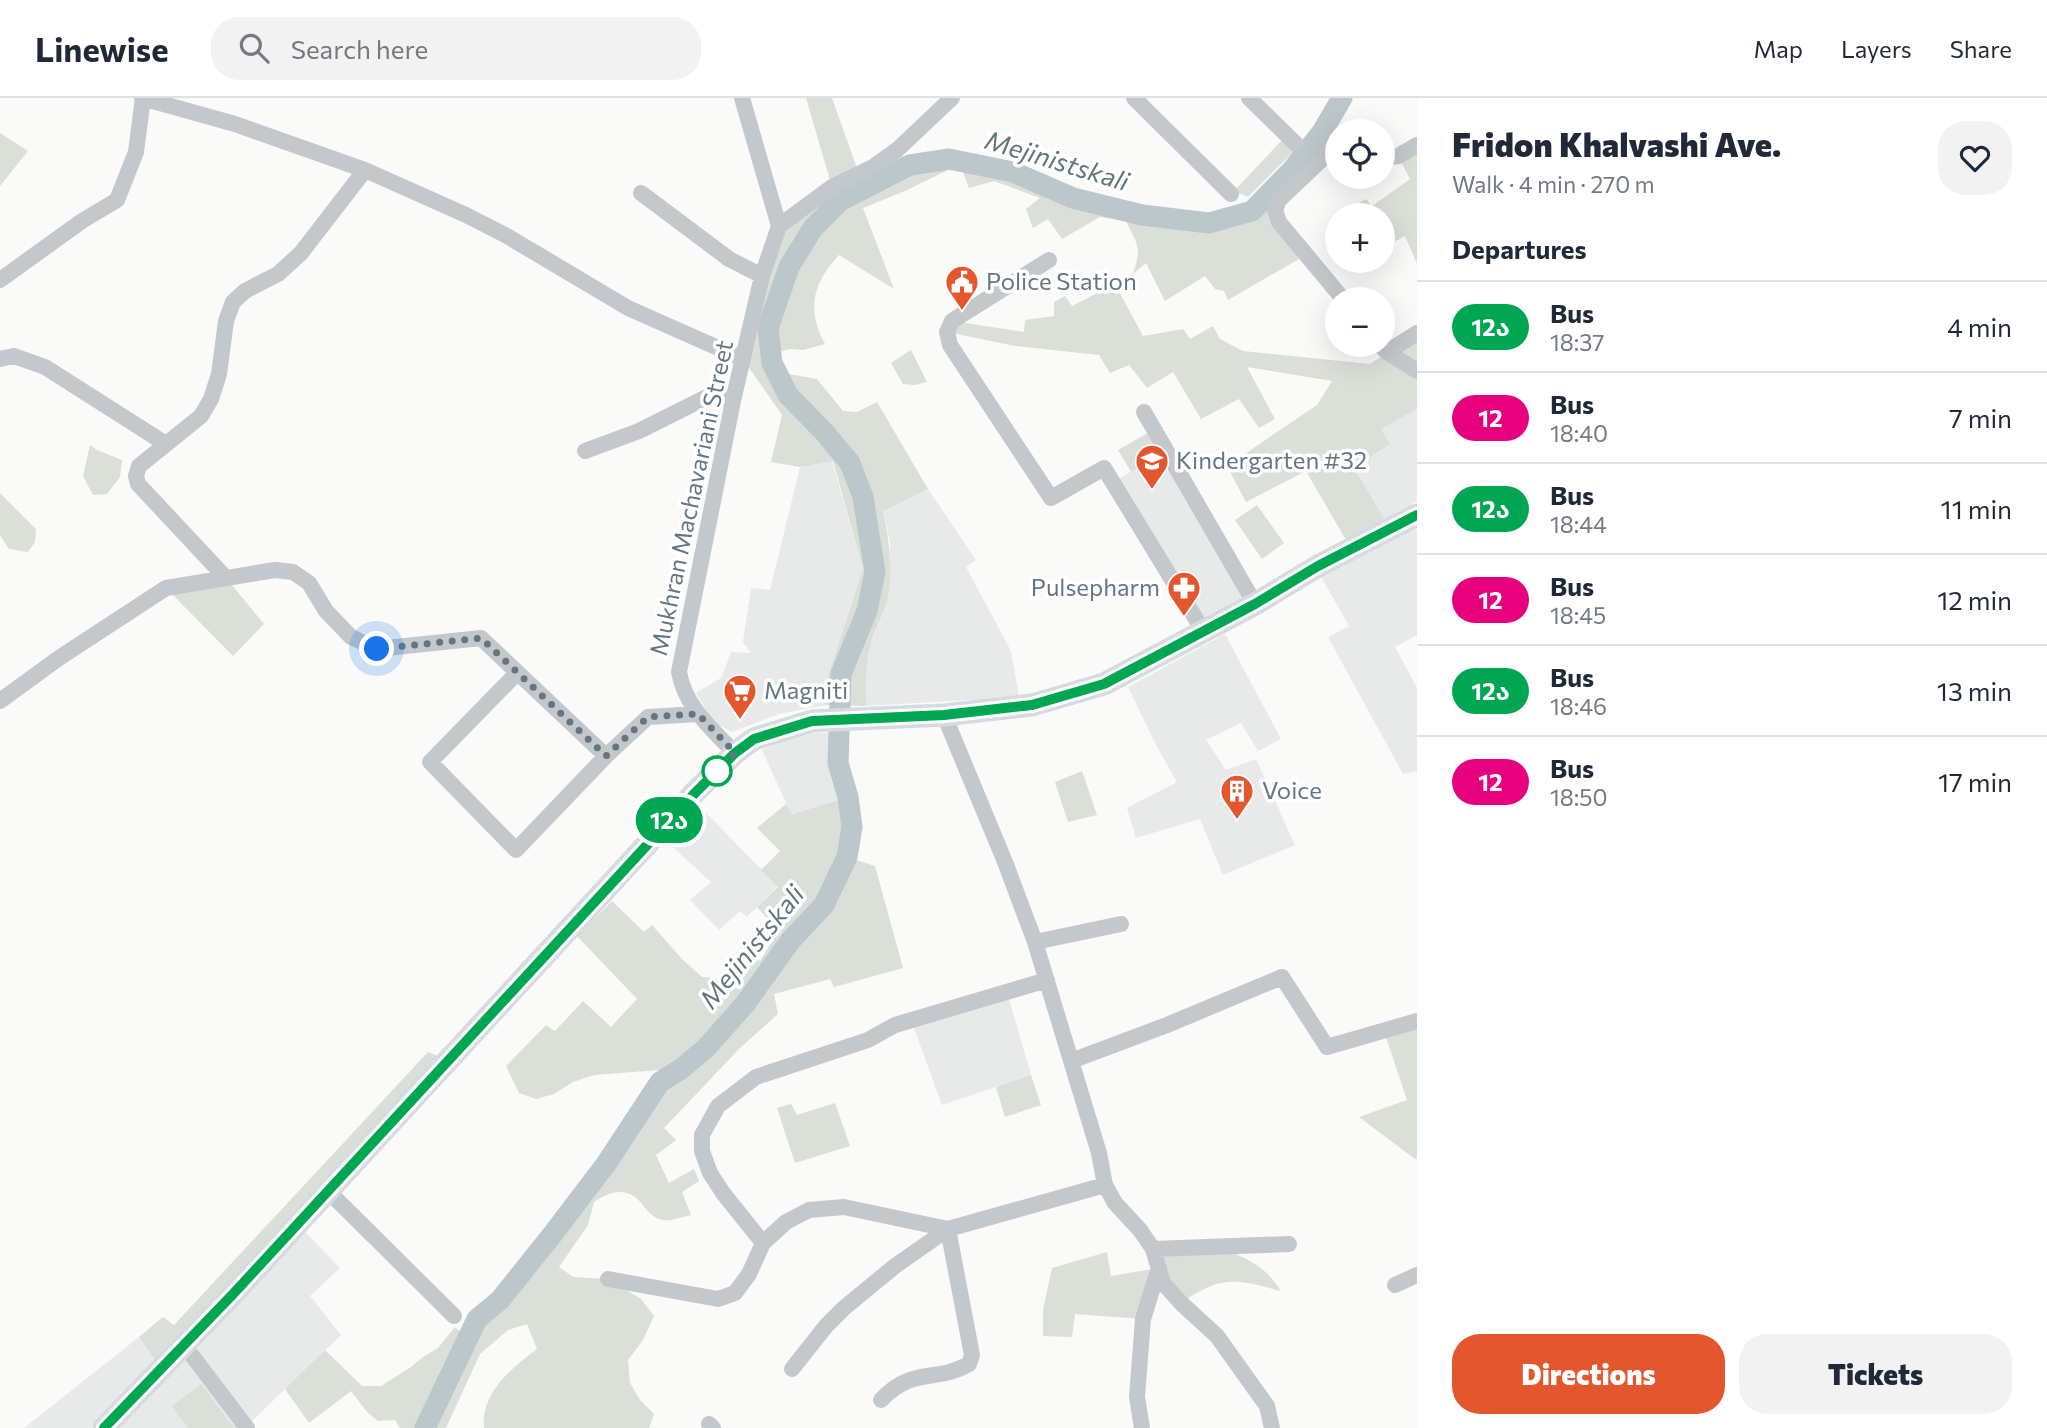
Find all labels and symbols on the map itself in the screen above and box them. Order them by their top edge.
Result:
water label: Mejinistskali [982,123,1134,196]
public building icon: Police Station [943,263,981,312]
place label: Police Station [986,266,1137,295]
street label: Mukhran Machavariani Street [643,337,738,658]
school or university icon: Kindergarten #32 [1133,442,1171,491]
place label: Kindergarten #32 [1176,445,1367,474]
pharmacy icon: Pulsepharm [1165,569,1203,618]
place label: Pulsepharm [1031,572,1160,601]
your location [359,631,394,666]
supermarket icon: Magniti [721,672,759,721]
place label: Magniti [764,675,848,704]
unlabelled marker [702,756,732,786]
building icon: Voice [1218,772,1256,821]
place label: Voice [1262,775,1322,804]
line badge: 12ა [629,797,709,843]
water label: Mejinistskali [692,878,810,1014]

